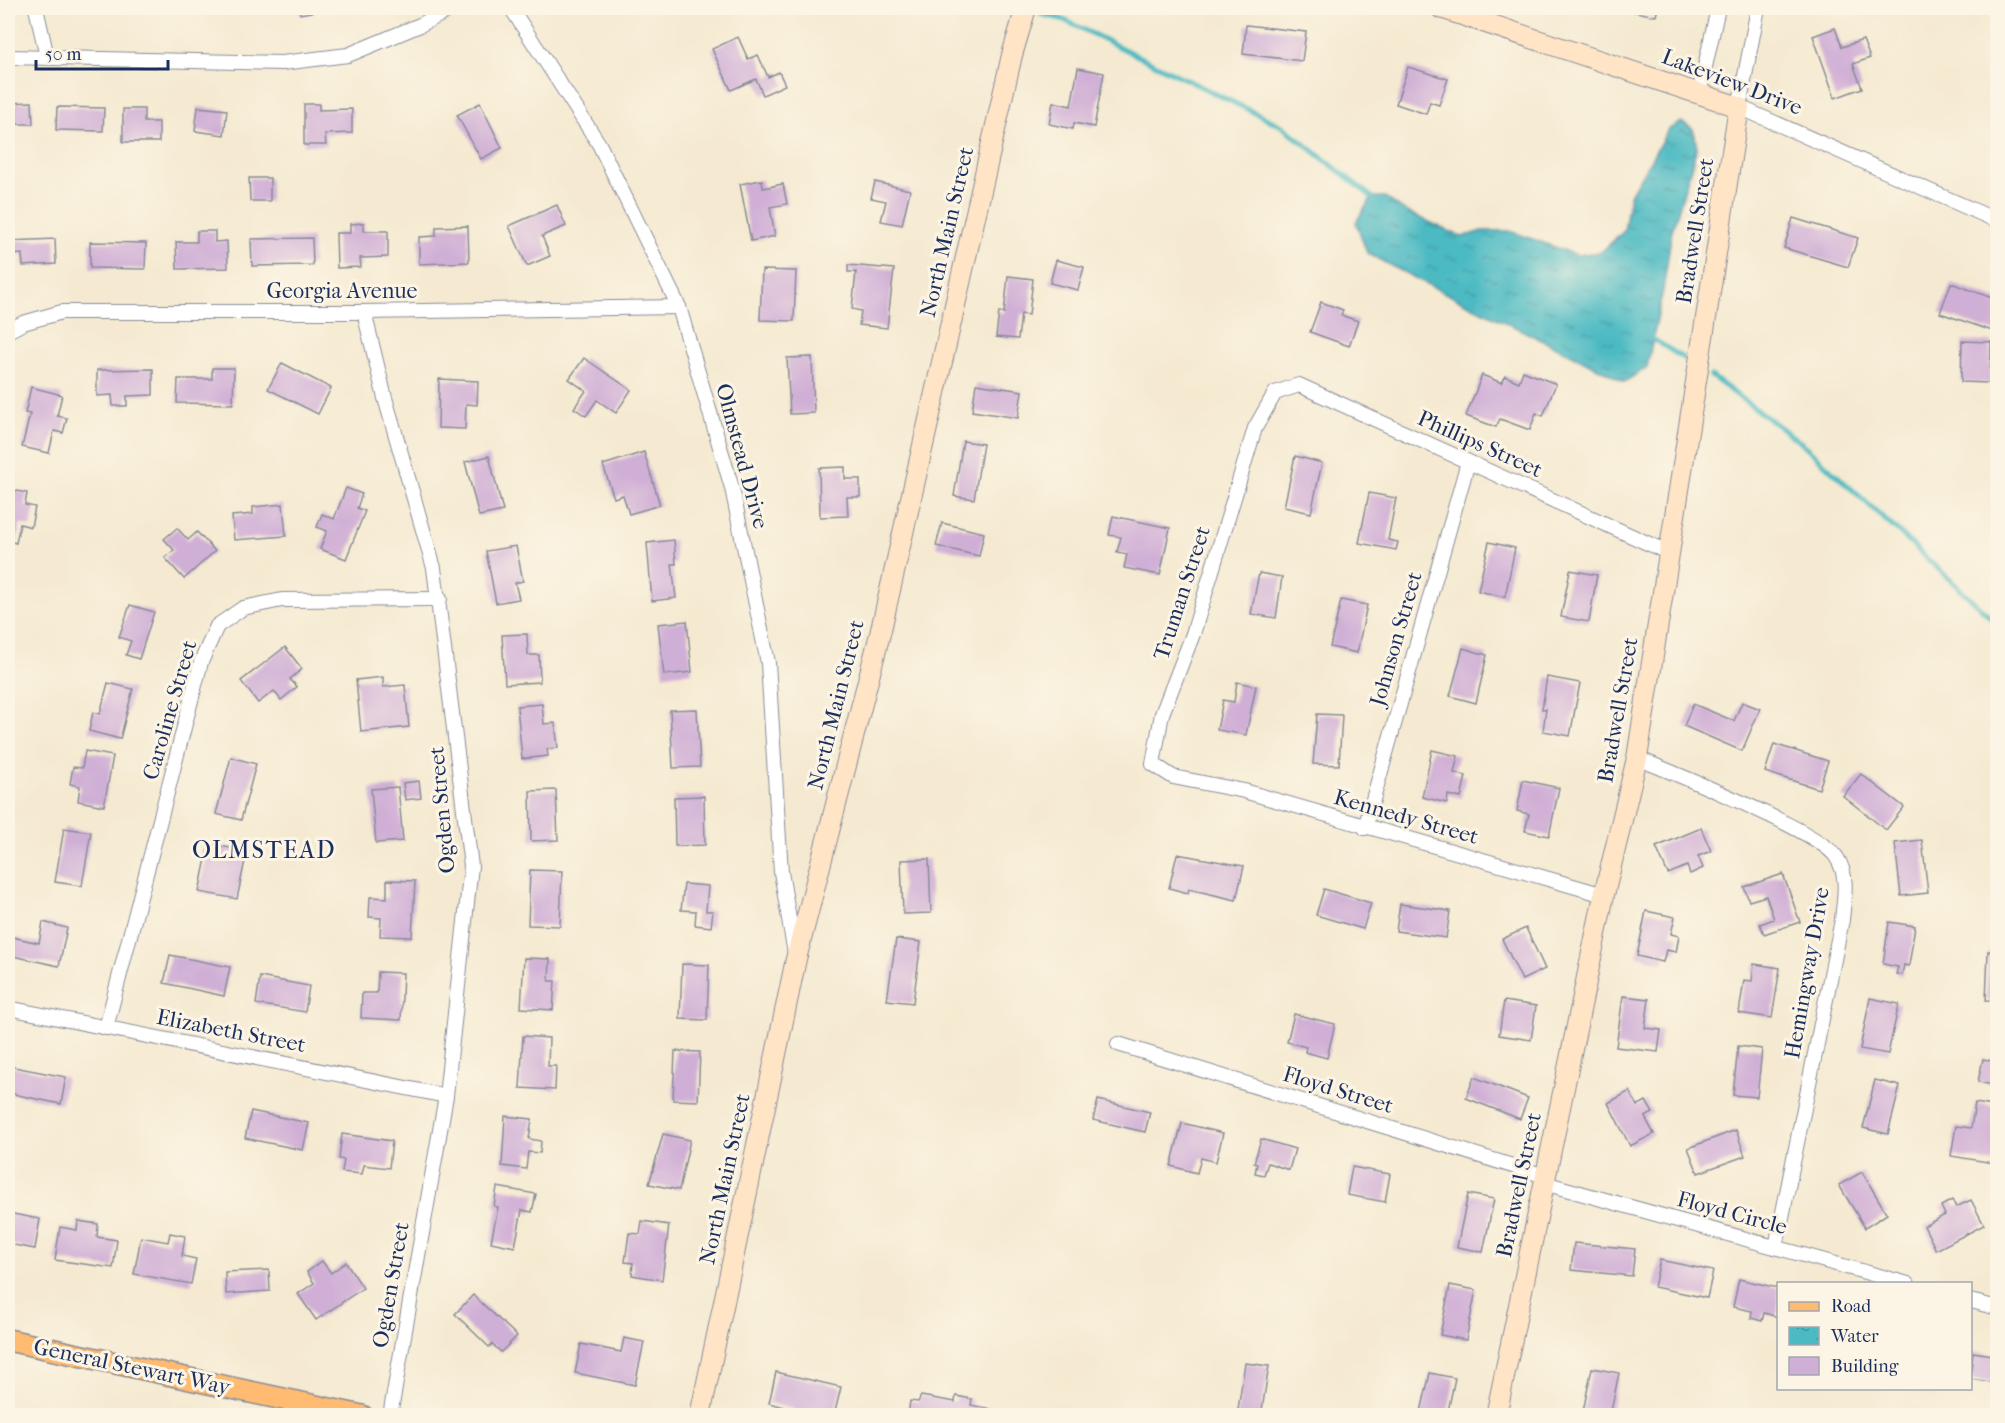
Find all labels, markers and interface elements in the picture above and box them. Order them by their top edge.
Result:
scale bar [36,33,168,71]
street label: Lakeview Drive [1658,43,1806,121]
text: 50 m [45,44,82,65]
street label: North Main Street [915,144,979,320]
street label: Bradwell Street [1671,156,1719,306]
street label: Georgia Avenue [266,278,418,304]
street label: Olmstead Drive [710,381,774,532]
street label: Phillips Street [1414,405,1546,483]
street label: Truman Street [1148,523,1216,663]
street label: Johnson Street [1364,569,1428,711]
street label: North Main Street [802,617,870,793]
street label: Bradwell Street [1592,635,1644,785]
street label: Caroline Street [138,637,202,783]
street label: Ogden Street [423,745,461,875]
street label: Kennedy Street [1331,784,1481,850]
district label: OLMSTEAD [192,836,336,864]
street label: Hemingway Drive [1779,885,1835,1061]
street label: Elizabeth Street [154,1004,308,1058]
street label: Floyd Street [1280,1061,1396,1119]
street label: North Main Street [694,1091,756,1267]
street label: Bradwell Street [1491,1110,1547,1260]
street label: Floyd Circle [1674,1186,1790,1240]
street label: Ogden Street [367,1220,415,1350]
legend [1777,1282,1972,1390]
text: Road [1831,1296,1871,1317]
text: Water [1830,1326,1879,1347]
street label: General Stewart Way [31,1333,234,1401]
text: Building [1831,1356,1899,1377]

